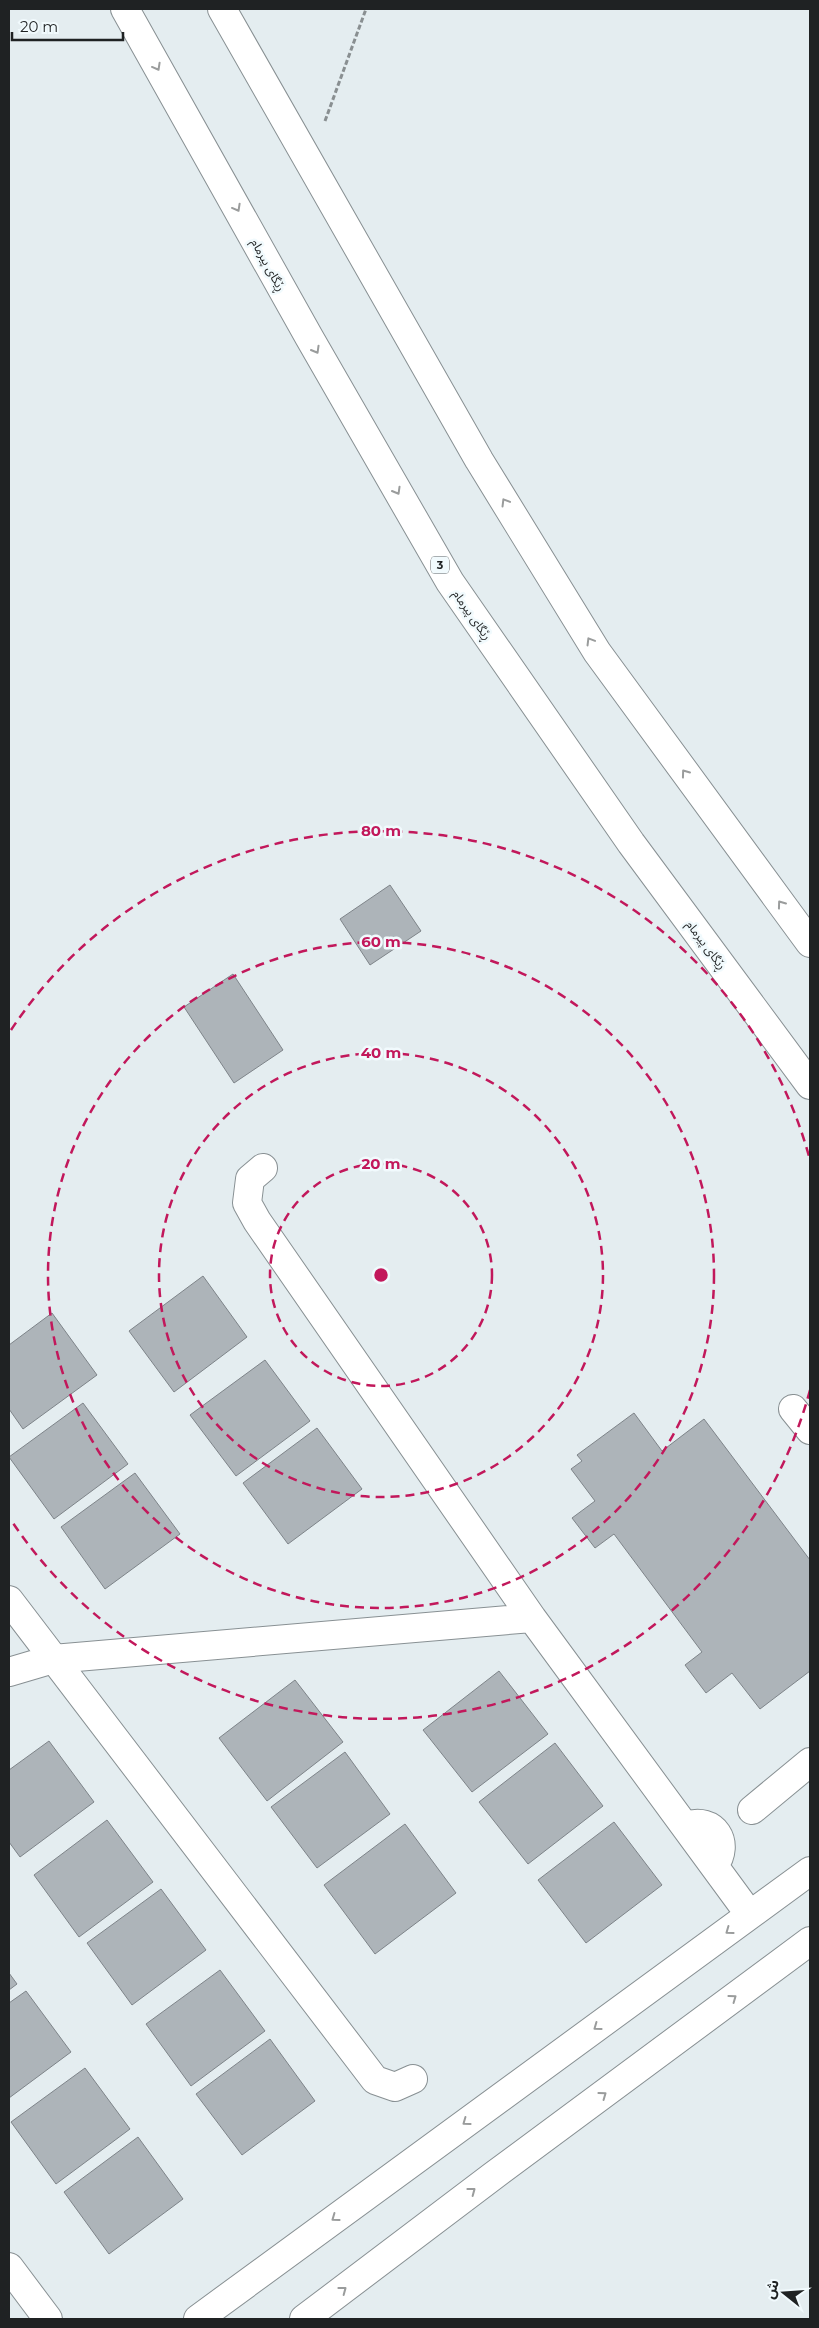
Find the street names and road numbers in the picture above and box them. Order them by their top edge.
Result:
street label: ڕێگای پیرمام [245,236,289,295]
road number: 3 [431,556,449,574]
street label: ڕێگای پیرمام [447,587,495,645]
street label: ڕێگای پیرمام [680,917,730,974]

